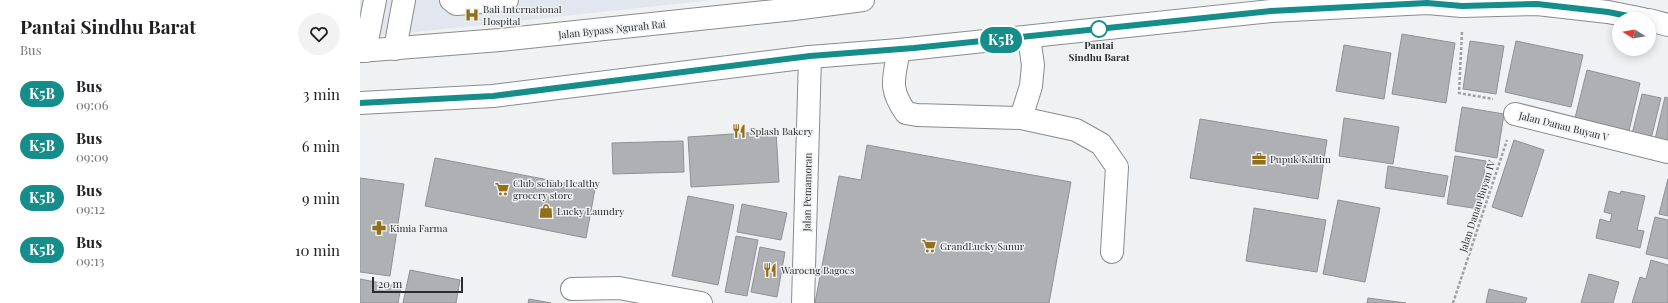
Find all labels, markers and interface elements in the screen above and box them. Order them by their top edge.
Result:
place label: Bali International Hospital [483,2,562,28]
hospital icon: Bali International Hospital [464,7,480,23]
north arrow [1612,12,1656,56]
map controls [1612,12,1656,56]
text: Pantai Sindhu Barat [20,13,196,39]
button: heart [298,13,340,55]
street label: Jalan Bypass Ngurah Rai [557,16,666,42]
marker: Pantai Sindhu Barat [1090,20,1108,38]
line badge: K5B [978,27,1024,53]
text: K5B [988,30,1014,49]
place label: Pantai Sindhu Barat [1069,38,1130,64]
text: Bus [20,41,41,58]
text: Bus [76,76,102,96]
text: K5B [29,84,55,103]
text: 3 min [303,84,340,104]
text: 09:06 [76,96,108,113]
street label: Jalan Danau Buyan V [1517,108,1611,144]
restaurant icon: Splash Bakery [731,123,747,139]
place label: Splash Bakery [750,124,813,138]
text: Bus [76,128,102,148]
text: K5B [29,136,55,155]
text: 6 min [302,136,340,156]
text: 09:09 [76,148,108,165]
office icon: Pupuk Kaltim [1251,151,1267,167]
street label: Jalan Pemamoran [799,152,815,232]
place label: Pupuk Kaltim [1270,152,1331,166]
street label: Jalan Danau Buyan IV [1455,158,1499,255]
place label: Club sehab Healthy grocery store [513,176,600,202]
text: Bus [76,180,102,200]
supermarket icon: Club sehab Healthy grocery store [494,181,510,197]
text: K5B [29,188,55,207]
text: 9 min [302,188,340,208]
text: 09:12 [76,200,105,217]
shop icon: Lucky Laundry [538,203,554,219]
place label: Lucky Laundry [557,204,624,218]
pharmacy icon: Kimia Farma [371,220,387,236]
place label: Kimia Farma [390,221,447,235]
text: Bus [76,232,102,252]
supermarket icon: GrandLucky Sanur [921,238,937,254]
place label: GrandLucky Sanur [940,239,1025,253]
text: K5B [29,240,55,259]
text: 10 min [295,240,340,260]
text: 09:13 [76,252,104,269]
restaurant icon: Waroeng Bagoes [762,262,778,278]
place label: Waroeng Bagoes [780,263,854,277]
scale bar [372,275,463,294]
text: 20 m [378,276,402,291]

